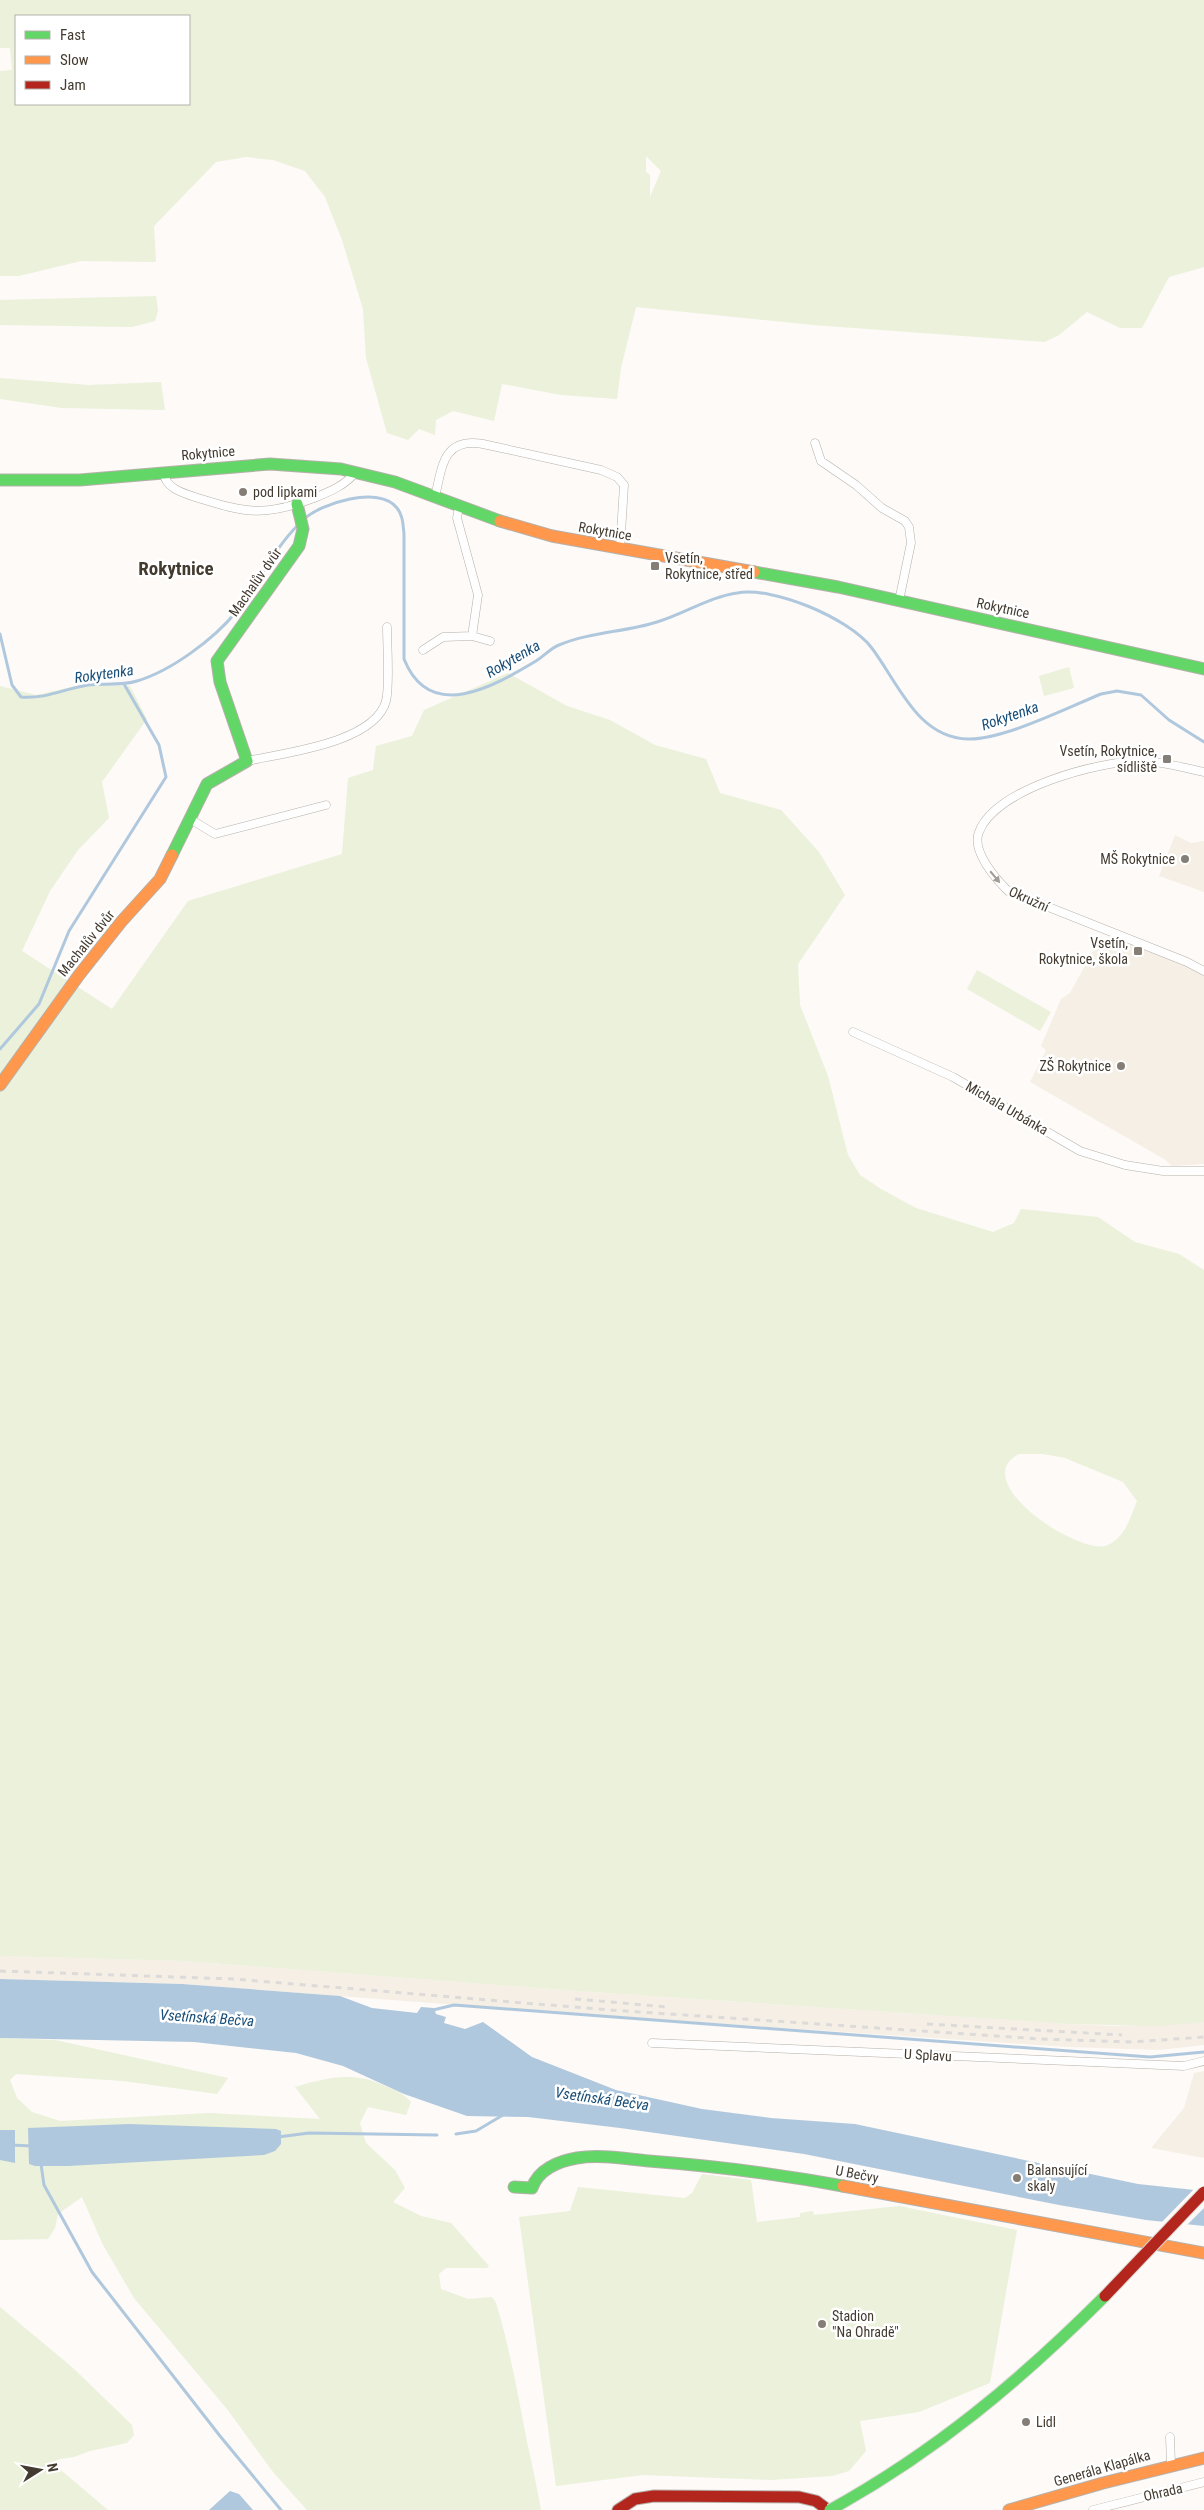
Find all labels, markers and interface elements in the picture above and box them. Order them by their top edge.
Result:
legend [15,15,190,105]
text: Fast [60,26,85,44]
text: Slow [60,51,89,69]
text: Jam [60,76,86,94]
street label: Rokytnice [181,443,236,463]
place label: pod lipkami [253,484,317,500]
marker: pod lipkami [237,486,249,498]
street label: Rokytnice [577,518,633,544]
street label: Machalův dvůr [225,544,285,620]
place label: Vsetín, Rokytnice, střed [665,550,753,582]
district label: Rokytnice [138,557,214,580]
marker: Vsetín, Rokytnice, střed [649,560,661,572]
street label: Rokytnice [975,595,1031,622]
water label: Rokytenka [483,636,543,682]
water label: Rokytenka [73,661,135,687]
water label: Rokytenka [979,698,1041,734]
place label: Vsetín, Rokytnice, sídliště [1059,743,1157,775]
marker: Vsetín, Rokytnice, sídliště [1161,753,1173,765]
place label: MŠ Rokytnice [1100,850,1175,867]
marker: MŠ Rokytnice [1179,853,1191,865]
one-way arrow [990,871,1001,884]
street label: Okružní [1007,883,1052,915]
street label: Machalův dvůr [54,907,118,979]
place label: Vsetín, Rokytnice, škola [1039,935,1128,967]
marker: Vsetín, Rokytnice, škola [1132,945,1144,957]
place label: ZŠ Rokytnice [1039,1057,1111,1074]
marker: ZŠ Rokytnice [1115,1060,1127,1072]
street label: Michala Urbánka [963,1078,1051,1138]
water label: Vsetínská Bečva [159,2006,255,2030]
street label: U Splavu [904,2046,952,2064]
water label: Vsetínská Bečva [554,2084,650,2114]
street label: U Bečvy [834,2162,880,2186]
place label: Balansující skaly [1027,2162,1088,2194]
marker: Balansující skaly [1011,2172,1023,2184]
place label: Stadion "Na Ohradě" [832,2308,899,2340]
marker: Stadion "Na Ohradě" [816,2318,828,2330]
place label: Lidl [1036,2414,1056,2430]
marker: Lidl [1020,2416,1032,2428]
north arrow [15,2445,65,2495]
street label: Generála Klapálka [1052,2447,1152,2489]
text: N [44,2462,61,2473]
street label: Ohrada [1142,2480,1184,2504]

